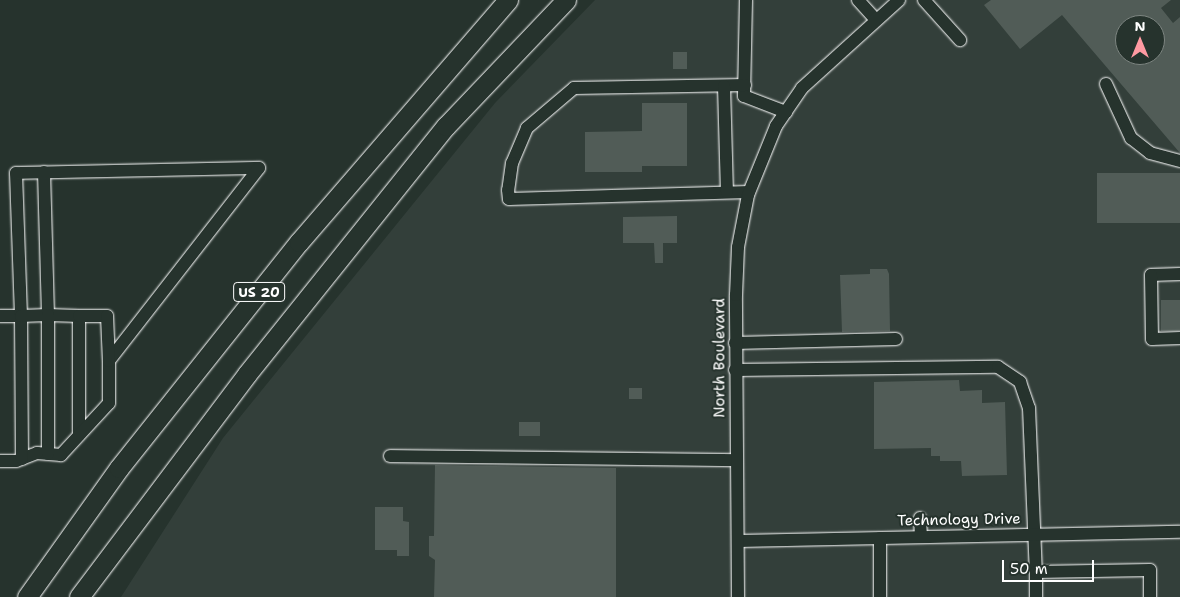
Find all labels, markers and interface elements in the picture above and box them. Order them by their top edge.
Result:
north arrow [1115,15,1165,65]
text: N [1134,17,1146,35]
road number: US 20 [233,280,285,304]
street label: North Boulevard [711,298,729,418]
street label: Technology Drive [897,510,1021,530]
scale bar [1005,550,1098,582]
text: 50 m [1010,559,1048,579]

